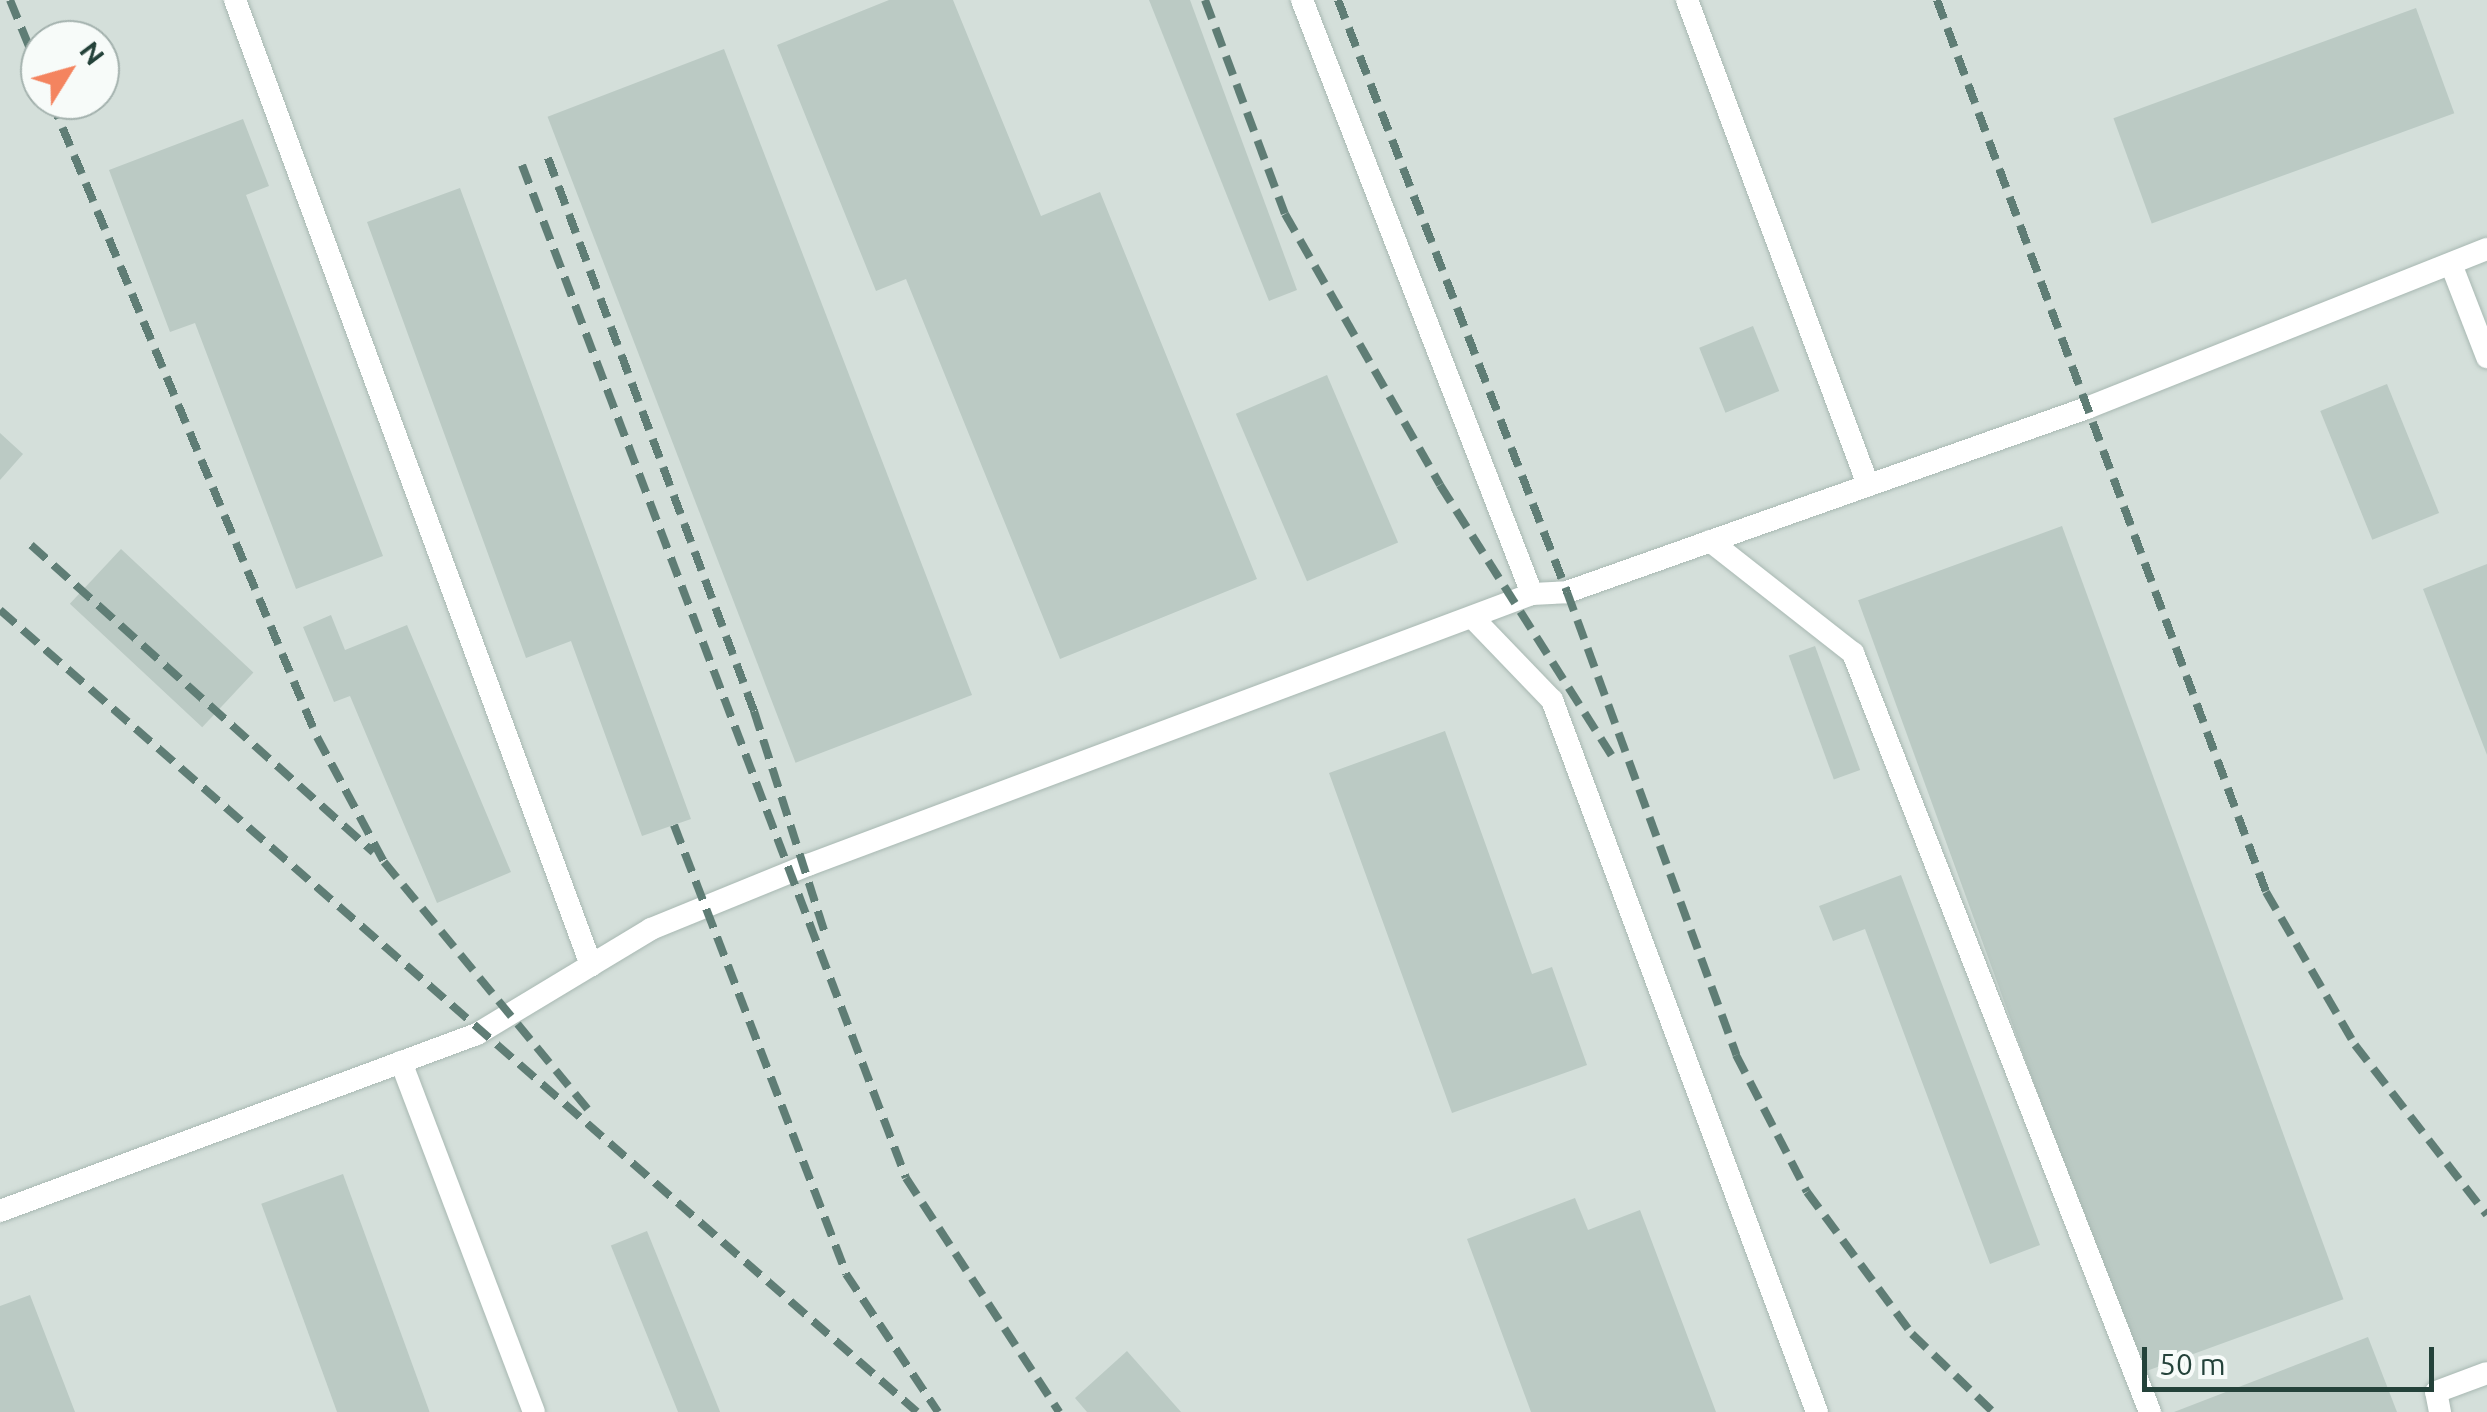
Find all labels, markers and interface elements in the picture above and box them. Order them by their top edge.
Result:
north arrow [20,20,120,120]
text: N [74,35,111,71]
scale bar [2147,1327,2440,1389]
text: 50 m [2159,1347,2226,1381]

